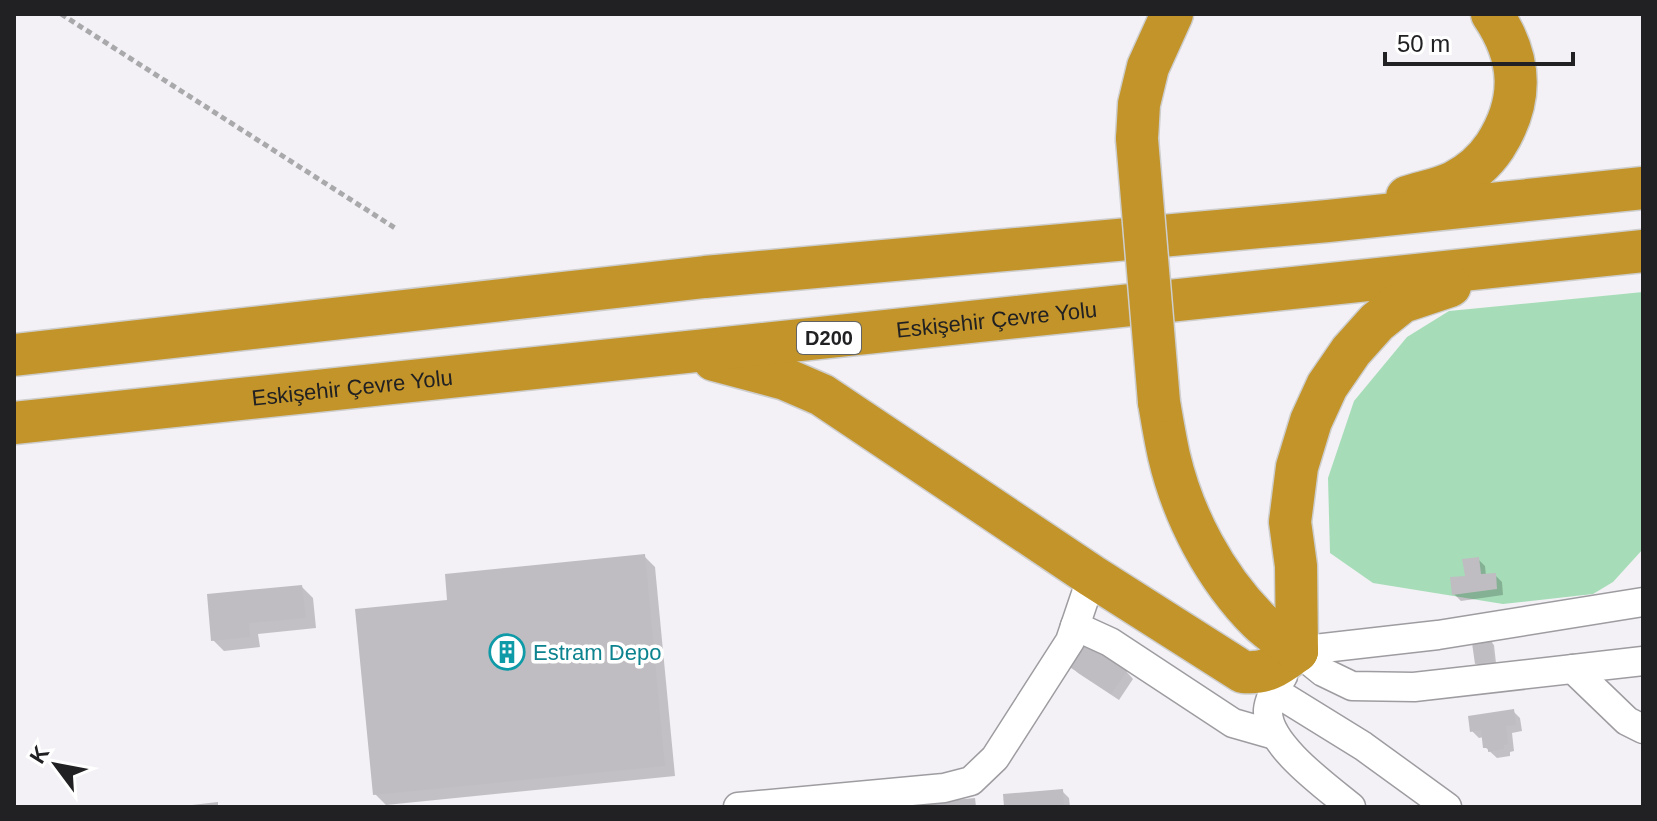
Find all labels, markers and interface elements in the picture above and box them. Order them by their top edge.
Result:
scale bar [1385,16,1573,66]
text: 50 m [1397,30,1450,57]
street label: Eskişehir Çevre Yolu [895,297,1098,343]
road number: D200 [797,322,861,354]
street label: Eskişehir Çevre Yolu [250,365,454,411]
building icon: Estram Depo [488,633,526,671]
place label: Estram Depo [533,640,661,665]
north arrow [16,725,96,805]
text: K [25,741,54,768]

